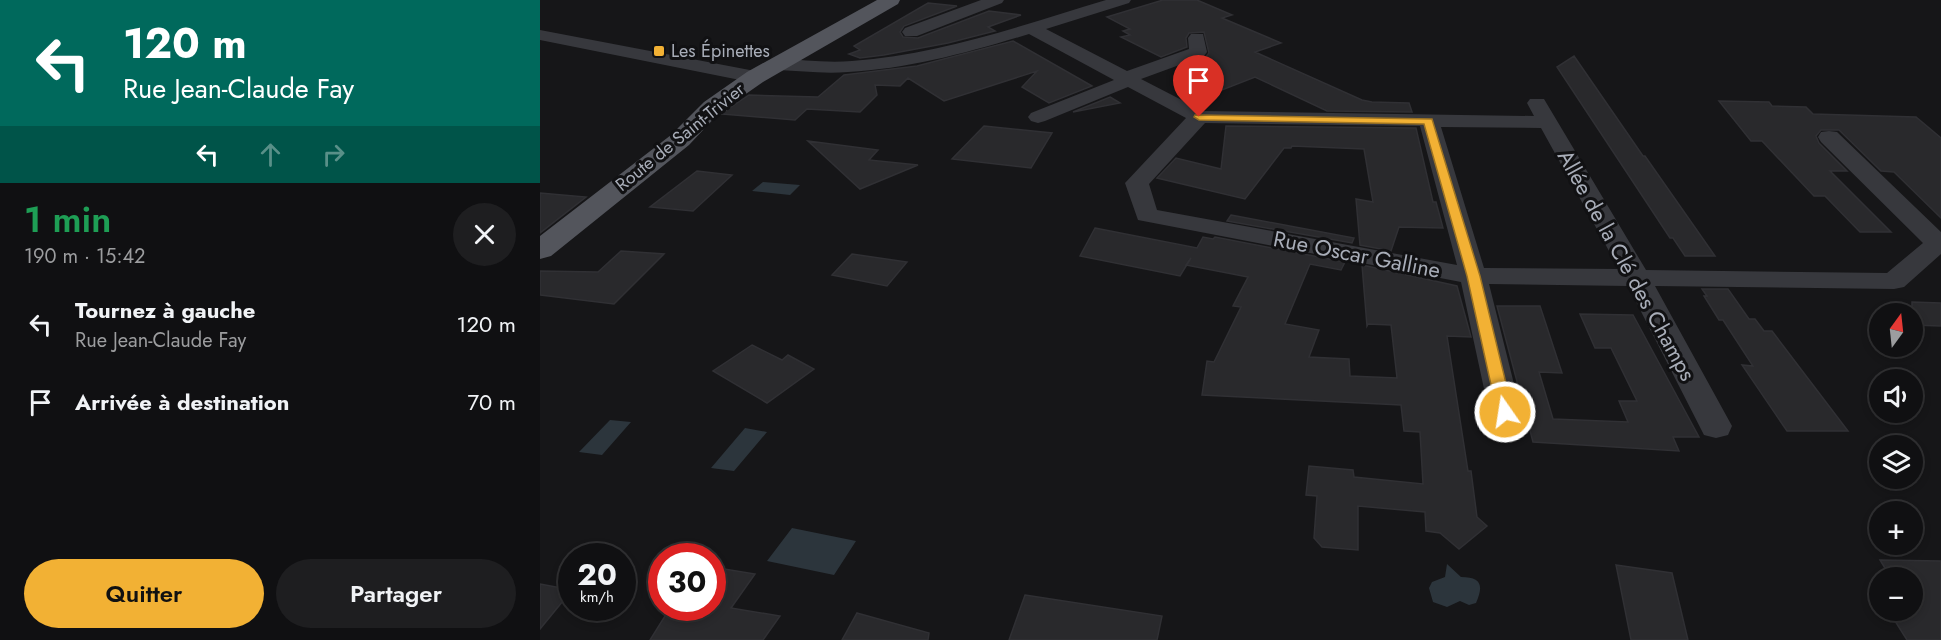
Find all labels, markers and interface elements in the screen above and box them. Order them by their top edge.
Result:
text: 120 m [123,13,247,74]
icon: left [24,24,102,102]
place label: Les Épinettes [671,38,770,64]
marker: Les Épinettes [652,44,666,58]
pin [1173,55,1224,117]
icon: arrive [1182,64,1215,97]
text: Rue Jean-Claude Fay [123,69,354,108]
street label: Route de Saint-Trivier [610,76,751,197]
icon: left [191,138,224,171]
icon: ahead [254,138,287,171]
icon: right [317,138,350,171]
street label: Allée de la Clé des Champs [1550,144,1704,386]
text: 1 min [24,193,111,245]
button: close [453,203,516,266]
street label: Rue Oscar Galline [1271,222,1443,286]
text: 190 m · 15:42 [24,242,145,271]
text: Tournez à gauche [75,294,255,326]
north arrow [1869,303,1923,357]
map controls [1869,303,1923,621]
icon: left [24,308,57,341]
text: 120 m [457,308,516,340]
text: Rue Jean-Claude Fay [75,326,246,355]
button: sound [1869,369,1923,423]
position arrow [1473,380,1537,444]
icon: arrive [24,386,57,419]
text: Arrivée à destination [75,386,289,418]
text: 70 m [467,386,516,418]
button: layers [1869,435,1923,489]
button: + [1869,501,1923,555]
speed limit sign: 30 [648,543,726,621]
text: 20 [577,553,617,596]
button: Quitter [24,559,264,628]
button: Partager [276,559,516,628]
button: − [1869,567,1923,621]
text: km/h [580,586,614,608]

